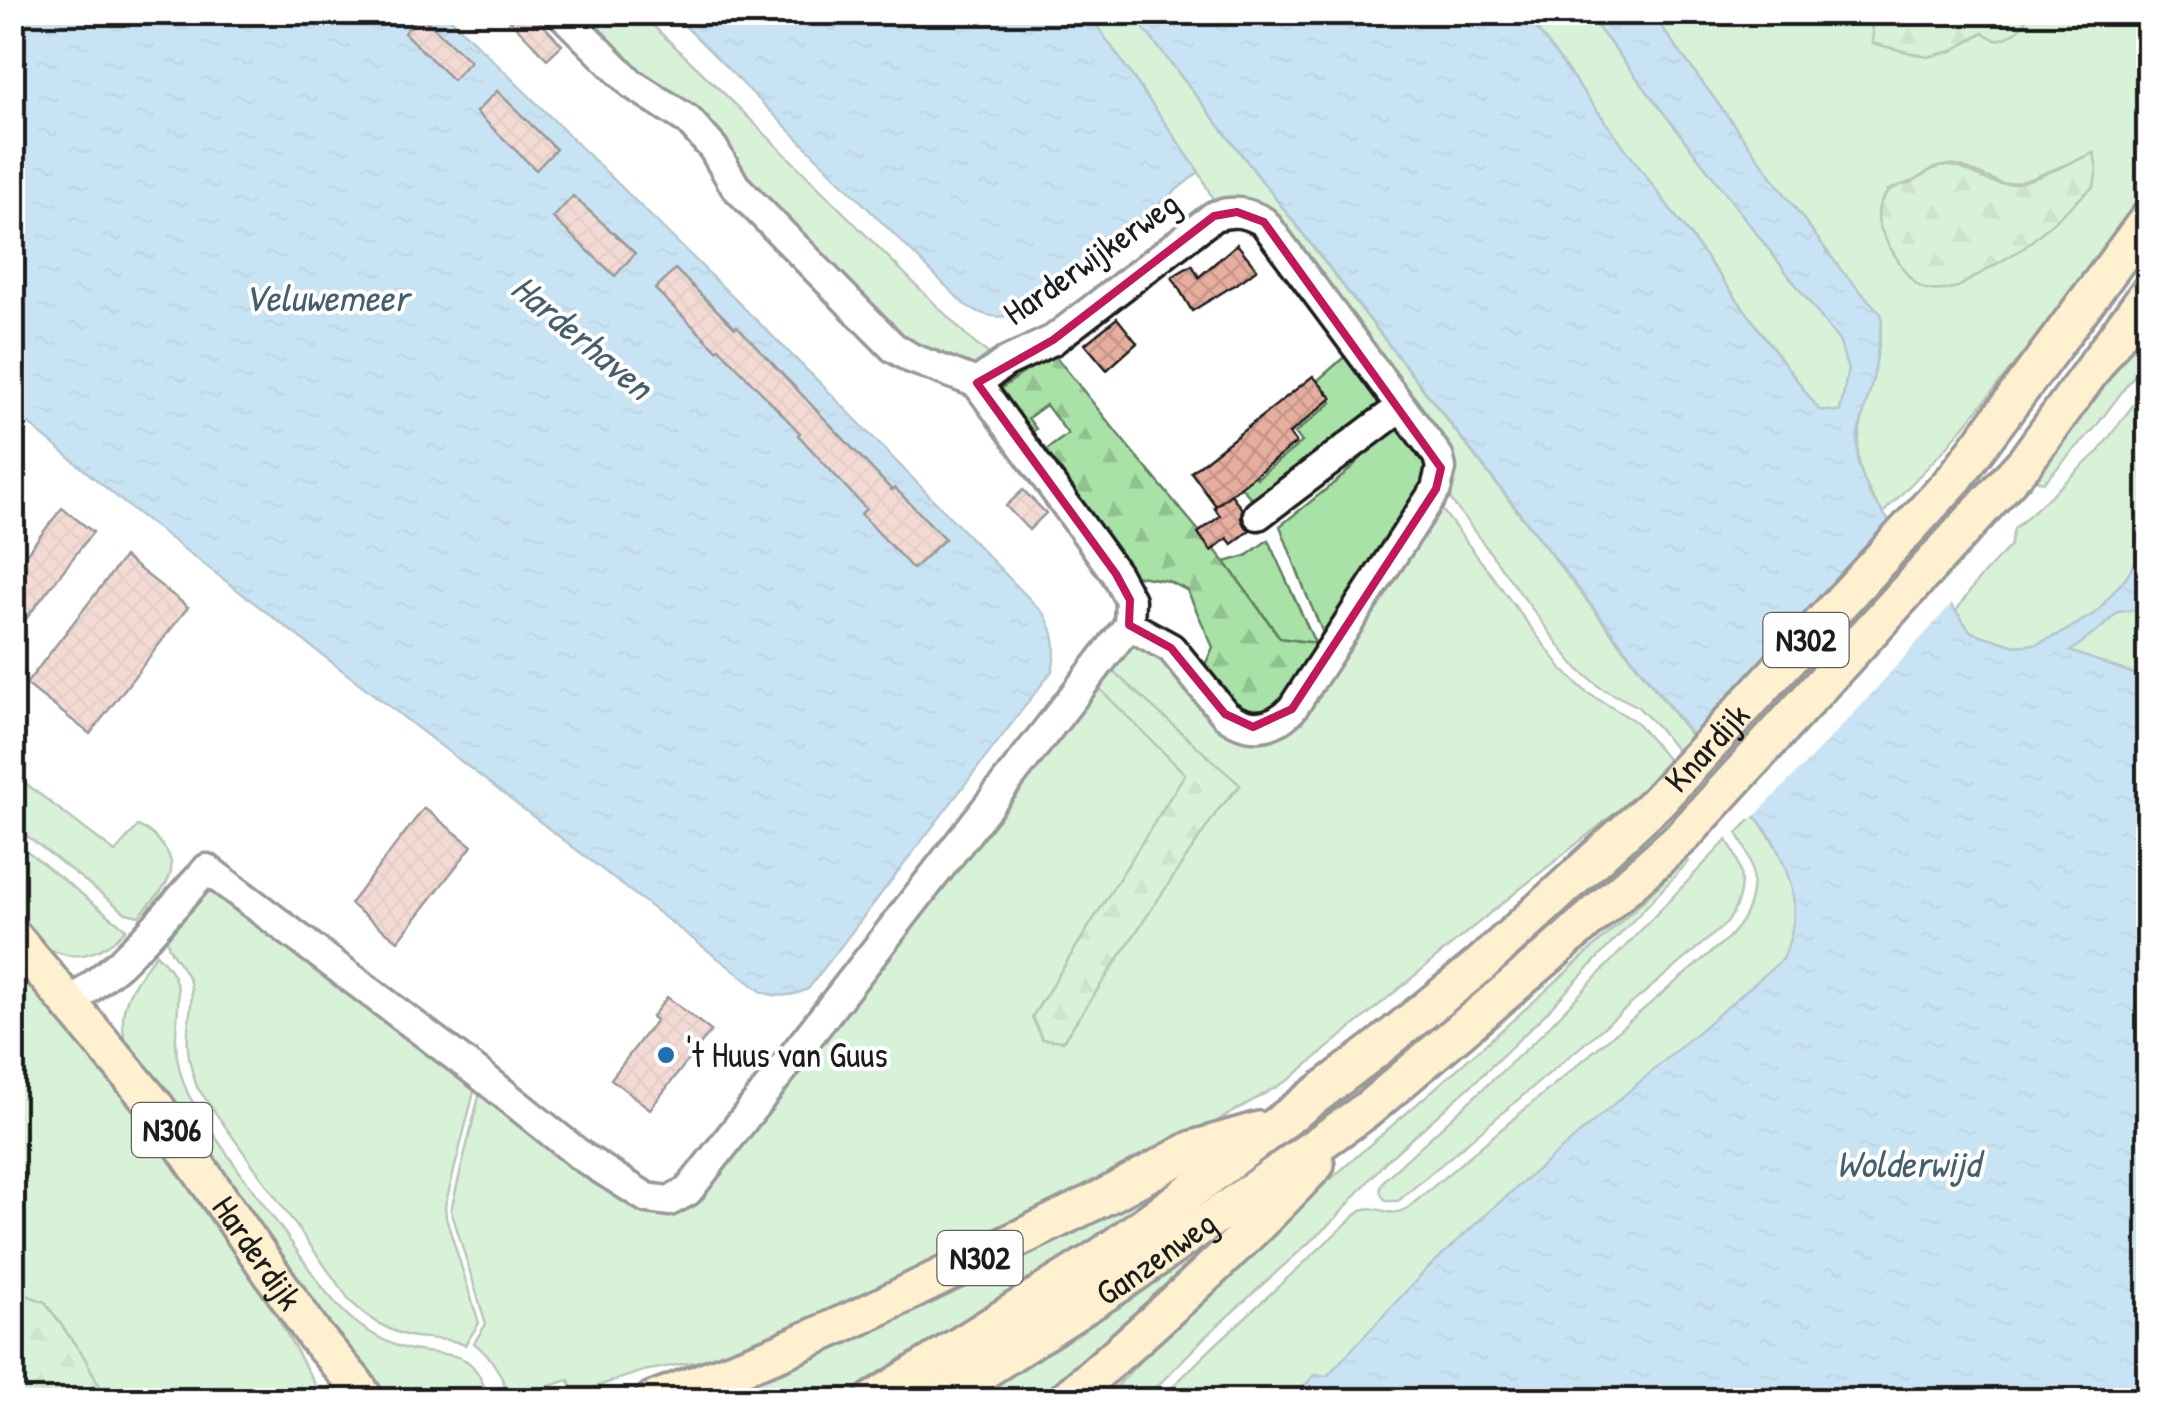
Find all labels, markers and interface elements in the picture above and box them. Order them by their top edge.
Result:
street label: Harderwijkerweg [993,180,1188,336]
water label: Harderhaven [501,262,667,413]
water label: Veluwemeer [243,271,413,323]
road number: N302 [1764,613,1848,667]
street label: Knardijk [1654,693,1760,802]
place label: 't Huus van Guus [686,1031,888,1078]
marker: 't Huus van Guus [655,1044,677,1066]
road number: N306 [132,1103,212,1157]
water label: Wolderwijd [1836,1137,1985,1189]
street label: Harderdijk [202,1186,314,1319]
street label: Ganzenweg [1086,1199,1225,1316]
road number: N302 [938,1231,1022,1285]

